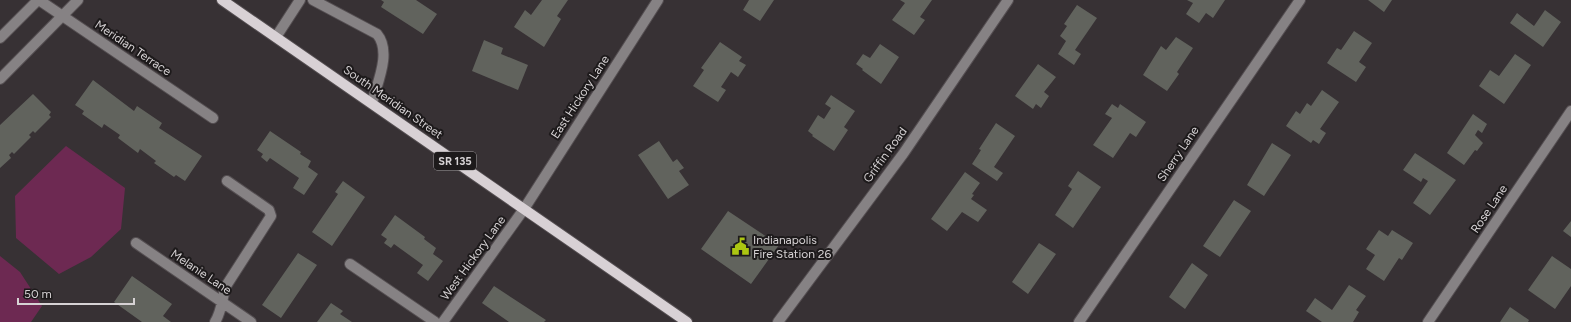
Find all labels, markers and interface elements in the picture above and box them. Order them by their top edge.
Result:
street label: Meridian Terrace [92,17,174,79]
street label: East Hickory Lane [548,52,612,141]
street label: South Meridian Street [341,62,446,142]
street label: Sherry Lane [1154,123,1202,184]
street label: Griffin Road [860,125,910,185]
road number: SR 135 [434,152,476,170]
street label: Rose Lane [1468,182,1510,236]
street label: West Hickory Lane [438,213,508,303]
place label: Indianapolis Fire Station 26 [753,233,832,261]
public building icon: Indianapolis Fire Station 26 [730,237,750,257]
street label: Melanie Lane [168,247,234,298]
scale bar [18,280,134,306]
text: 50 m [24,287,52,301]

